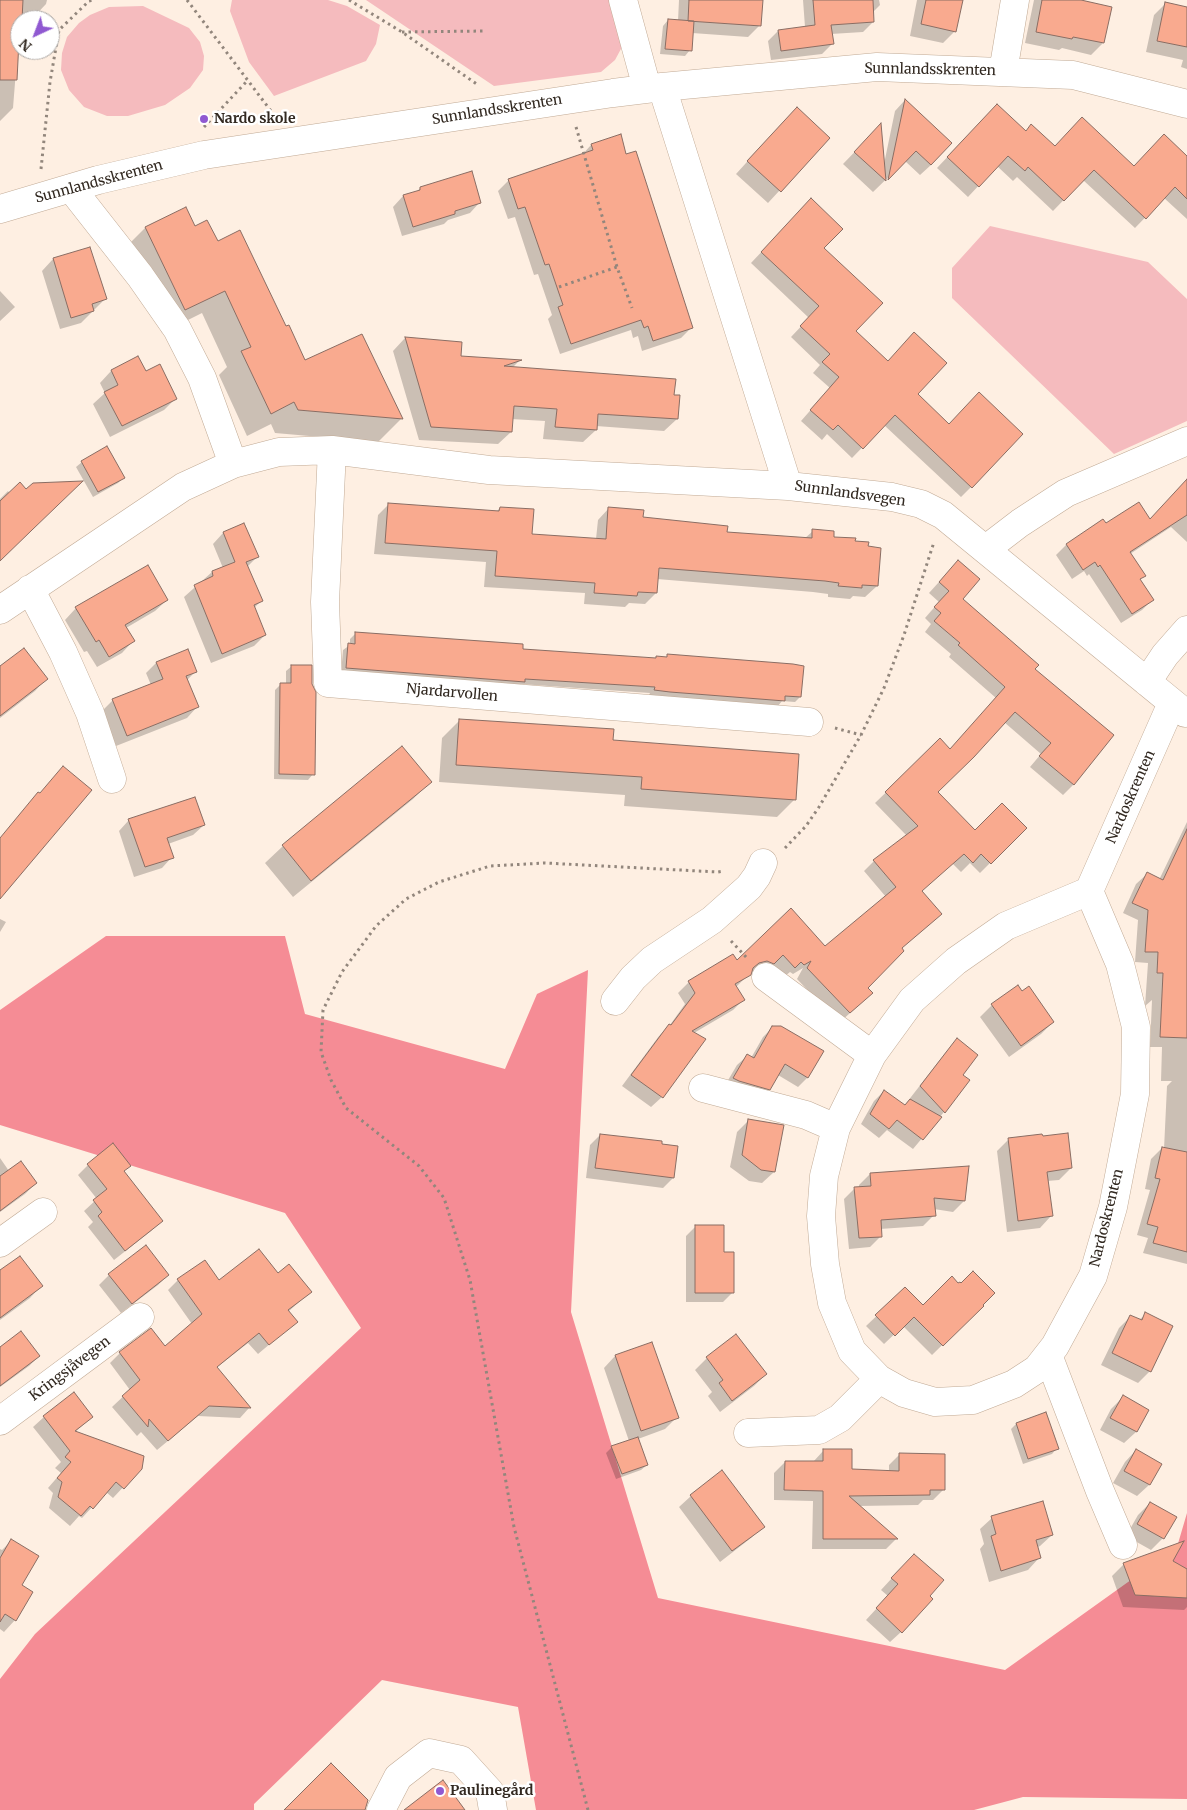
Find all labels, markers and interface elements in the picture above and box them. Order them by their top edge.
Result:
north arrow [10,10,60,60]
text: N [15,35,36,56]
street label: Sunnlandsskrenten [864,60,996,80]
street label: Sunnlandsskrenten [431,91,563,129]
place label: Nardo skole [214,111,295,127]
marker: Nardo skole [198,113,210,125]
street label: Sunnlandsskrenten [33,157,165,207]
street label: Sunnlandsvegen [793,478,907,510]
street label: Njardarvollen [405,681,499,705]
street label: Nardoskrenten [1103,748,1159,846]
street label: Nardoskrenten [1087,1167,1127,1269]
street label: Kringsjåvegen [26,1333,114,1405]
place label: Paulinegård [450,1783,533,1799]
marker: Paulinegård [434,1785,446,1797]

